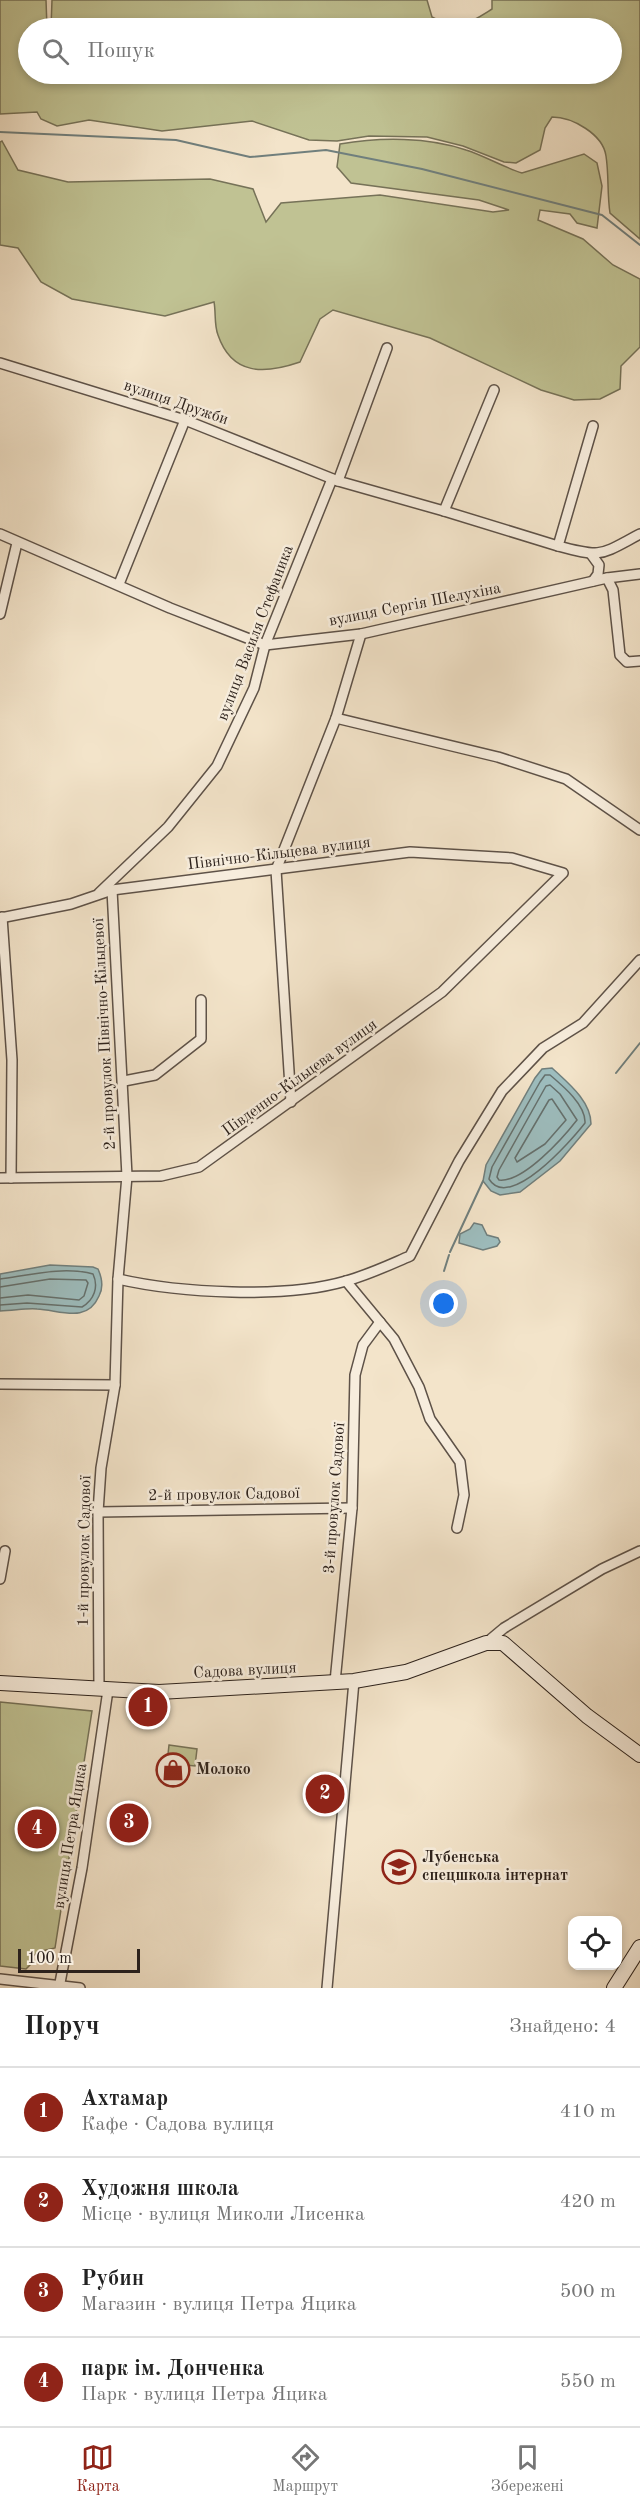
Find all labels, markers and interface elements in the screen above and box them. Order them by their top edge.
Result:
search box [18,18,622,84]
icon: search [39,35,72,68]
text: Пошук [87,40,155,62]
street label: вулиця Дружби [122,378,230,428]
street label: вулиця Василя Стефаника [215,543,297,723]
street label: вулиця Сергія Шелухіна [328,580,502,630]
street label: Північно-Кільцева вулиця [187,835,371,873]
street label: 2-й провулок Північно-Кільцевої [91,917,119,1150]
street label: Південно-Кільцева вулиця [220,1017,380,1139]
your location [429,1289,458,1318]
street label: 3-й провулок Садової [322,1421,348,1574]
street label: 1-й провулок Садової [76,1475,94,1627]
street label: 2-й провулок Садової [148,1486,300,1504]
street label: Садова вулиця [193,1660,297,1682]
pin: 1 [128,1684,168,1730]
shop icon: Молоко [155,1752,191,1788]
street label: вулиця Петра Яцика [52,1762,90,1910]
place label: Молоко [196,1762,251,1778]
pin: 2 [306,1772,344,1816]
pin: 3 [110,1800,148,1846]
pin: 4 [18,1806,57,1852]
school or university icon: Лубенська спецшкола інтернат [381,1849,417,1885]
place label: Лубенська спецшкола інтернат [422,1850,568,1884]
map controls [568,1916,622,1970]
button: locate [568,1916,622,1970]
scale bar [18,1946,140,1974]
text: 100 m [27,1951,72,1967]
text: Поруч [24,2014,100,2040]
text: Знайдено: 4 [509,2017,616,2037]
text: Ахтамар [81,2088,168,2110]
text: 1 [38,2102,49,2122]
text: 410 m [560,2102,616,2122]
text: Кафе · Садова вулиця [81,2115,274,2135]
text: Художня школа [81,2178,239,2200]
text: 2 [38,2192,49,2212]
text: 420 m [560,2192,616,2212]
text: Місце · вулиця Миколи Лисенка [81,2205,365,2225]
text: Рубин [81,2268,144,2290]
text: 3 [38,2282,49,2302]
text: 500 m [560,2282,616,2302]
text: Магазин · вулиця Петра Яцика [81,2295,357,2315]
text: парк ім. Донченка [81,2358,264,2380]
text: 4 [38,2372,49,2392]
text: 550 m [560,2372,616,2392]
text: Парк · вулиця Петра Яцика [81,2385,328,2405]
tab: Карта [76,2441,120,2497]
tab: Маршрут [272,2441,338,2497]
tab: Збережені [491,2441,564,2497]

